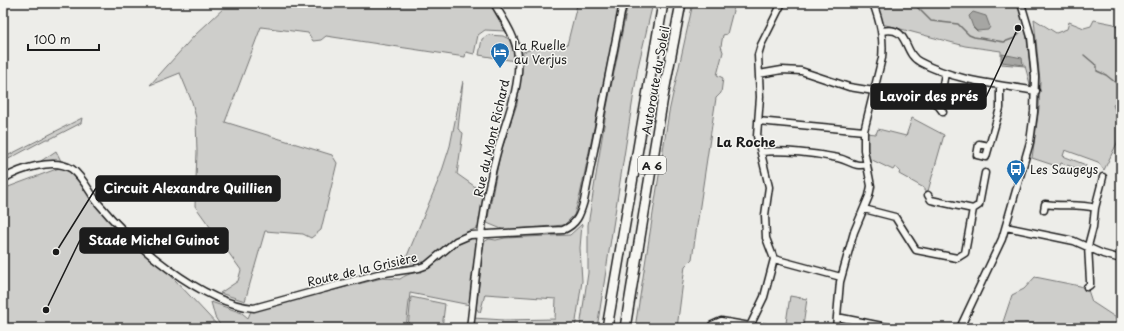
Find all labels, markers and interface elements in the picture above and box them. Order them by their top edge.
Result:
street label: Autoroute du Soleil [637,24,673,136]
scale bar [28,26,99,52]
text: 100 m [34,30,71,48]
place label: La Ruelle au Verjus [514,36,567,68]
hotel icon: La Ruelle au Verjus [489,41,511,69]
street label: Rue du Mont Richard [469,77,513,199]
callout: Lavoir des prés [871,84,986,109]
text: Lavoir des prés [880,86,978,105]
district label: La Roche [716,132,776,151]
road number: A 6 [638,156,666,174]
bus stop icon: Les Saugeys [1005,158,1027,186]
place label: Les Saugeys [1030,160,1099,178]
callout: Circuit Alexandre Quillien [96,176,280,201]
text: Circuit Alexandre Quillien [104,178,272,197]
callout: Stade Michel Guinot [80,228,228,253]
text: Stade Michel Guinot [89,230,219,249]
street label: Route de la Grisière [305,247,419,290]

